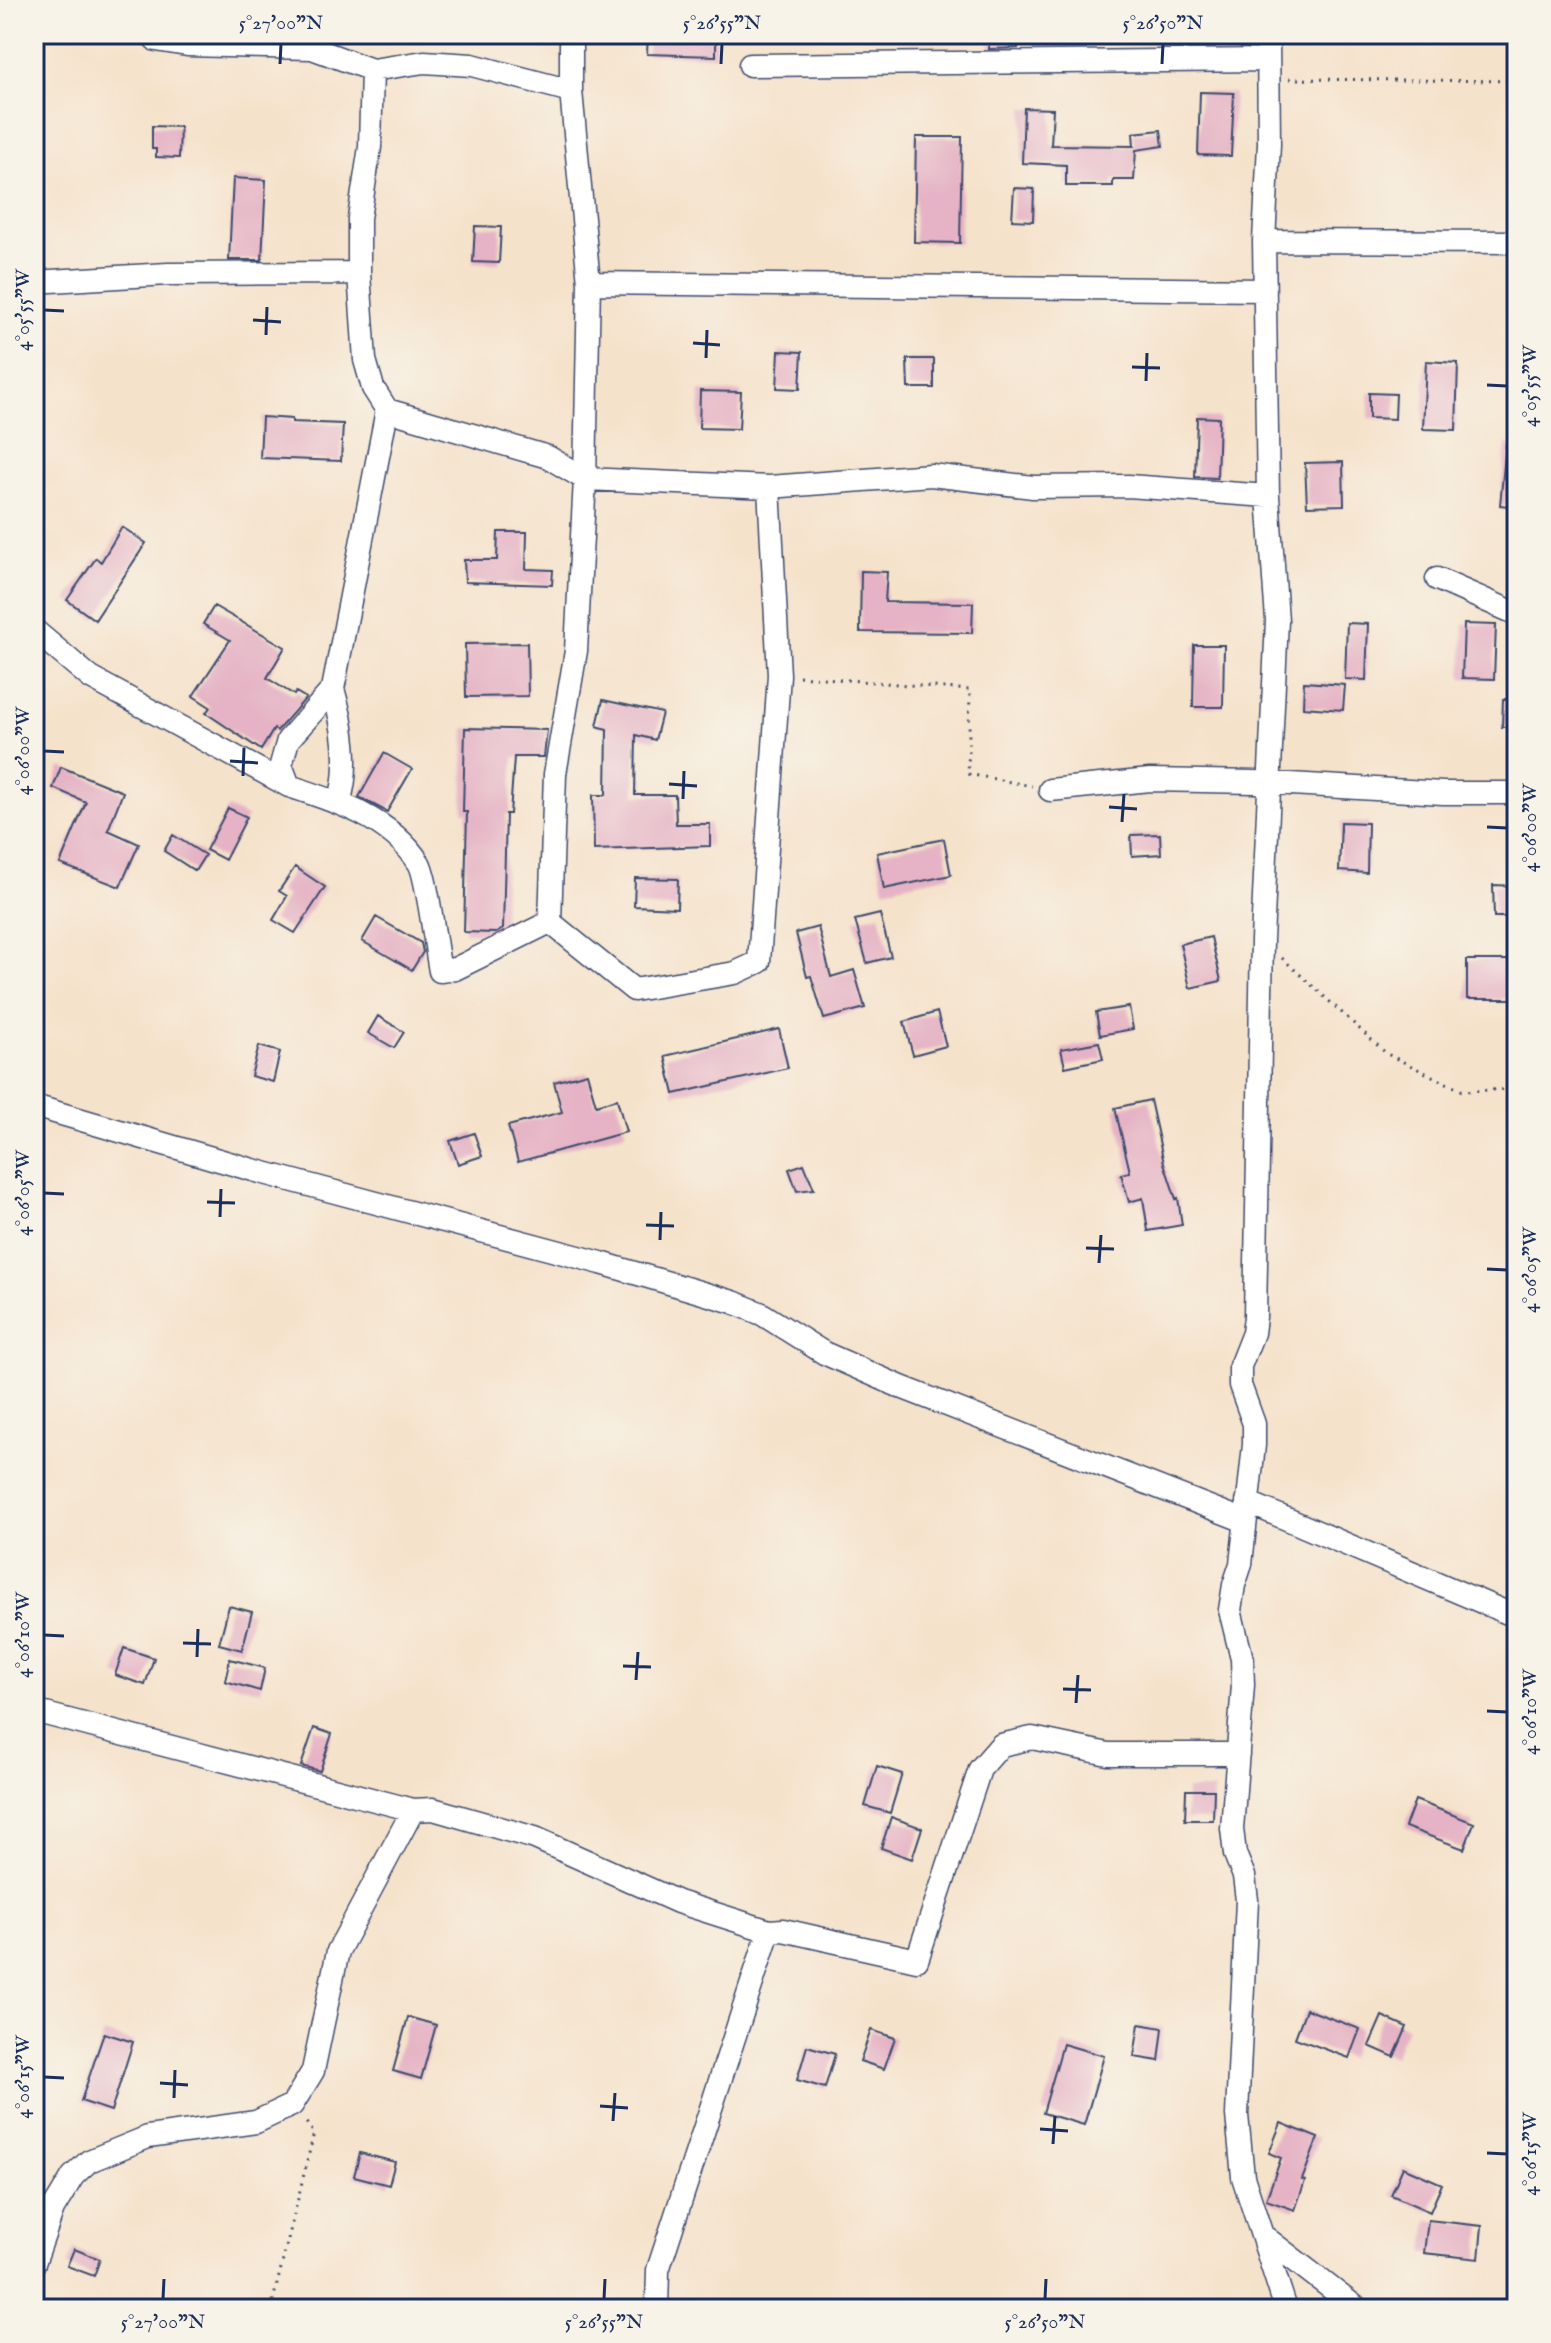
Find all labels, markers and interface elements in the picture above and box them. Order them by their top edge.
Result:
text: 5°27'00"N [239,11,323,36]
text: 5°26'55"N [683,11,761,36]
text: 5°26'50"N [1122,11,1204,36]
text: 4°05'55"W [11,268,36,351]
text: 4°05'55"W [1518,344,1543,427]
text: 4°06'00"W [11,706,36,795]
text: 4°06'00"W [1518,783,1543,872]
text: 4°06'05"W [11,1149,36,1236]
text: 4°06'05"W [1518,1226,1543,1313]
text: 4°06'10"W [11,1591,36,1678]
text: 4°06'10"W [1518,1668,1543,1755]
text: 4°06'15"W [11,2034,36,2119]
text: 4°06'15"W [1518,2111,1543,2196]
text: 5°27'00"N [121,2310,205,2335]
text: 5°26'55"N [565,2310,643,2335]
text: 5°26'50"N [1004,2310,1086,2335]

